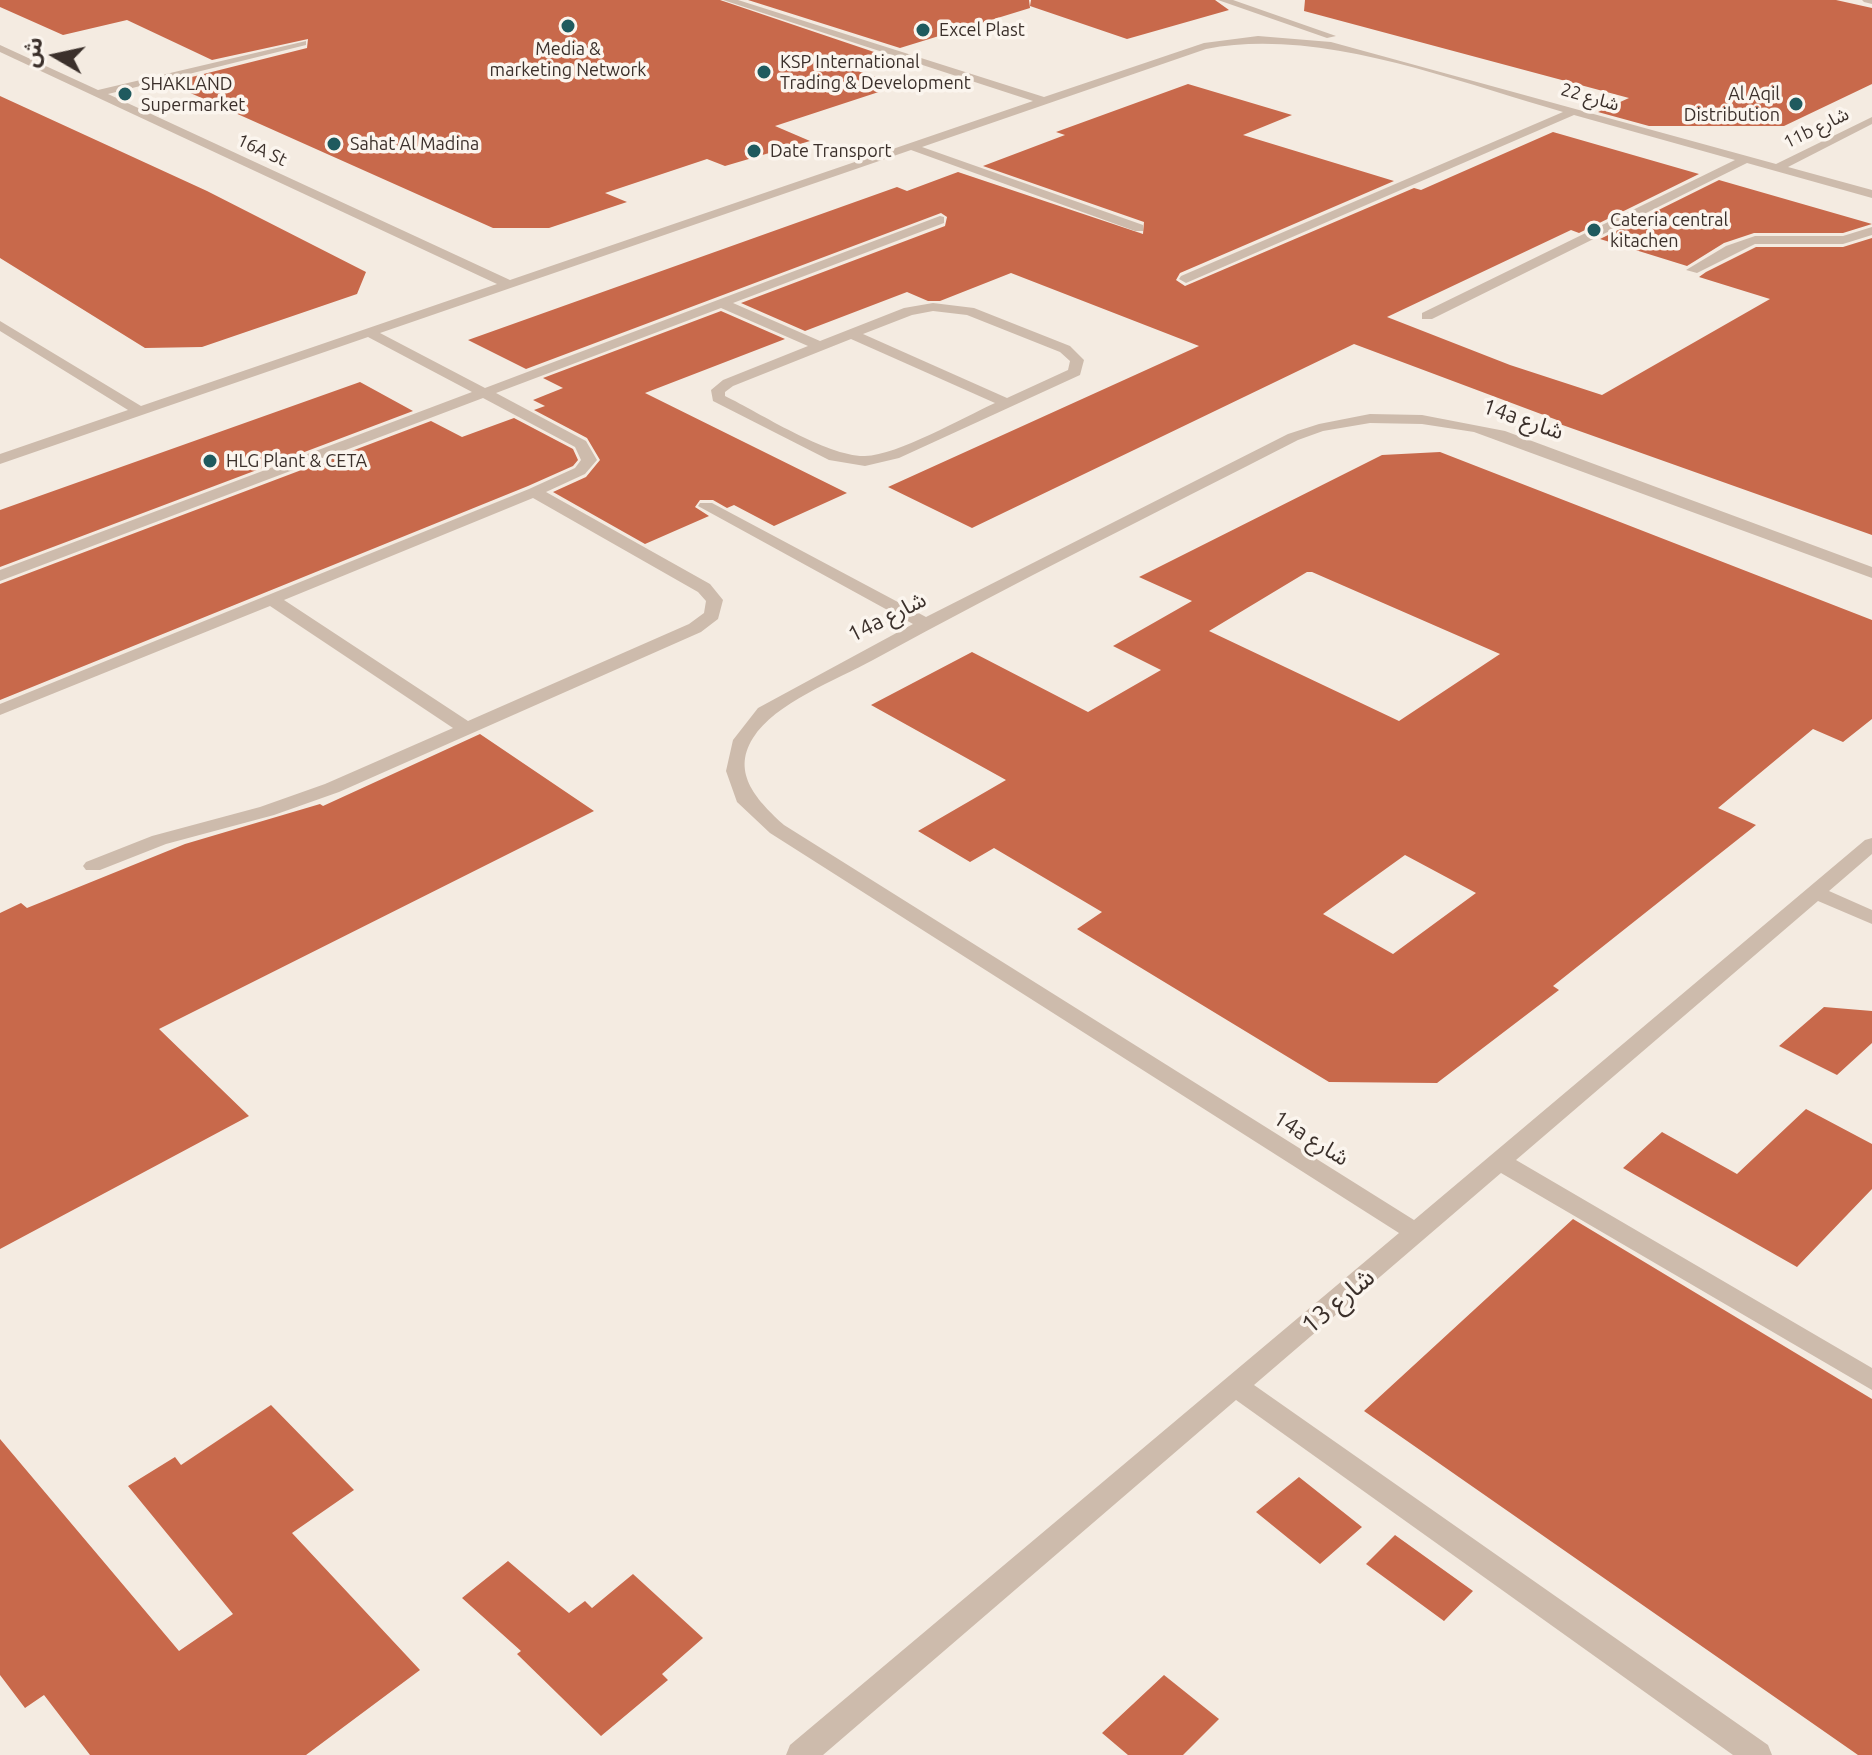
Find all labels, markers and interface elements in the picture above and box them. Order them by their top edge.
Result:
north arrow [16,16,96,96]
marker: Media & marketing Network [559,17,577,35]
place label: Excel Plast [939,19,1025,41]
marker: Excel Plast [914,21,932,39]
text: ش [17,35,47,69]
place label: Media & marketing Network [490,38,646,80]
place label: KSP International Trading & Development [780,51,971,94]
marker: KSP International Trading & Development [755,63,773,81]
place label: SHAKLAND Supermarket [141,73,245,116]
street label: شارع 22 [1558,78,1622,116]
place label: Al Aqil Distribution [1684,83,1780,126]
marker: SHAKLAND Supermarket [116,85,134,103]
marker: Al Aqil Distribution [1787,95,1805,113]
street label: 11b شارع [1780,103,1852,153]
street label: 16A St [234,129,290,171]
place label: Sahat Al Madina [350,133,479,155]
marker: Sahat Al Madina [325,135,343,153]
place label: Date Transport [770,140,892,162]
marker: Date Transport [745,142,763,160]
place label: Cateria central kitachen [1610,209,1728,252]
marker: Cateria central kitachen [1585,221,1603,239]
street label: 14a شارع [1479,393,1567,445]
place label: HLG Plant & CETA [226,450,367,472]
marker: HLG Plant & CETA [201,452,219,470]
street label: 14a شارع [844,586,930,648]
street label: 14a شارع [1268,1105,1354,1171]
street label: شارع 13 [1295,1261,1381,1341]

